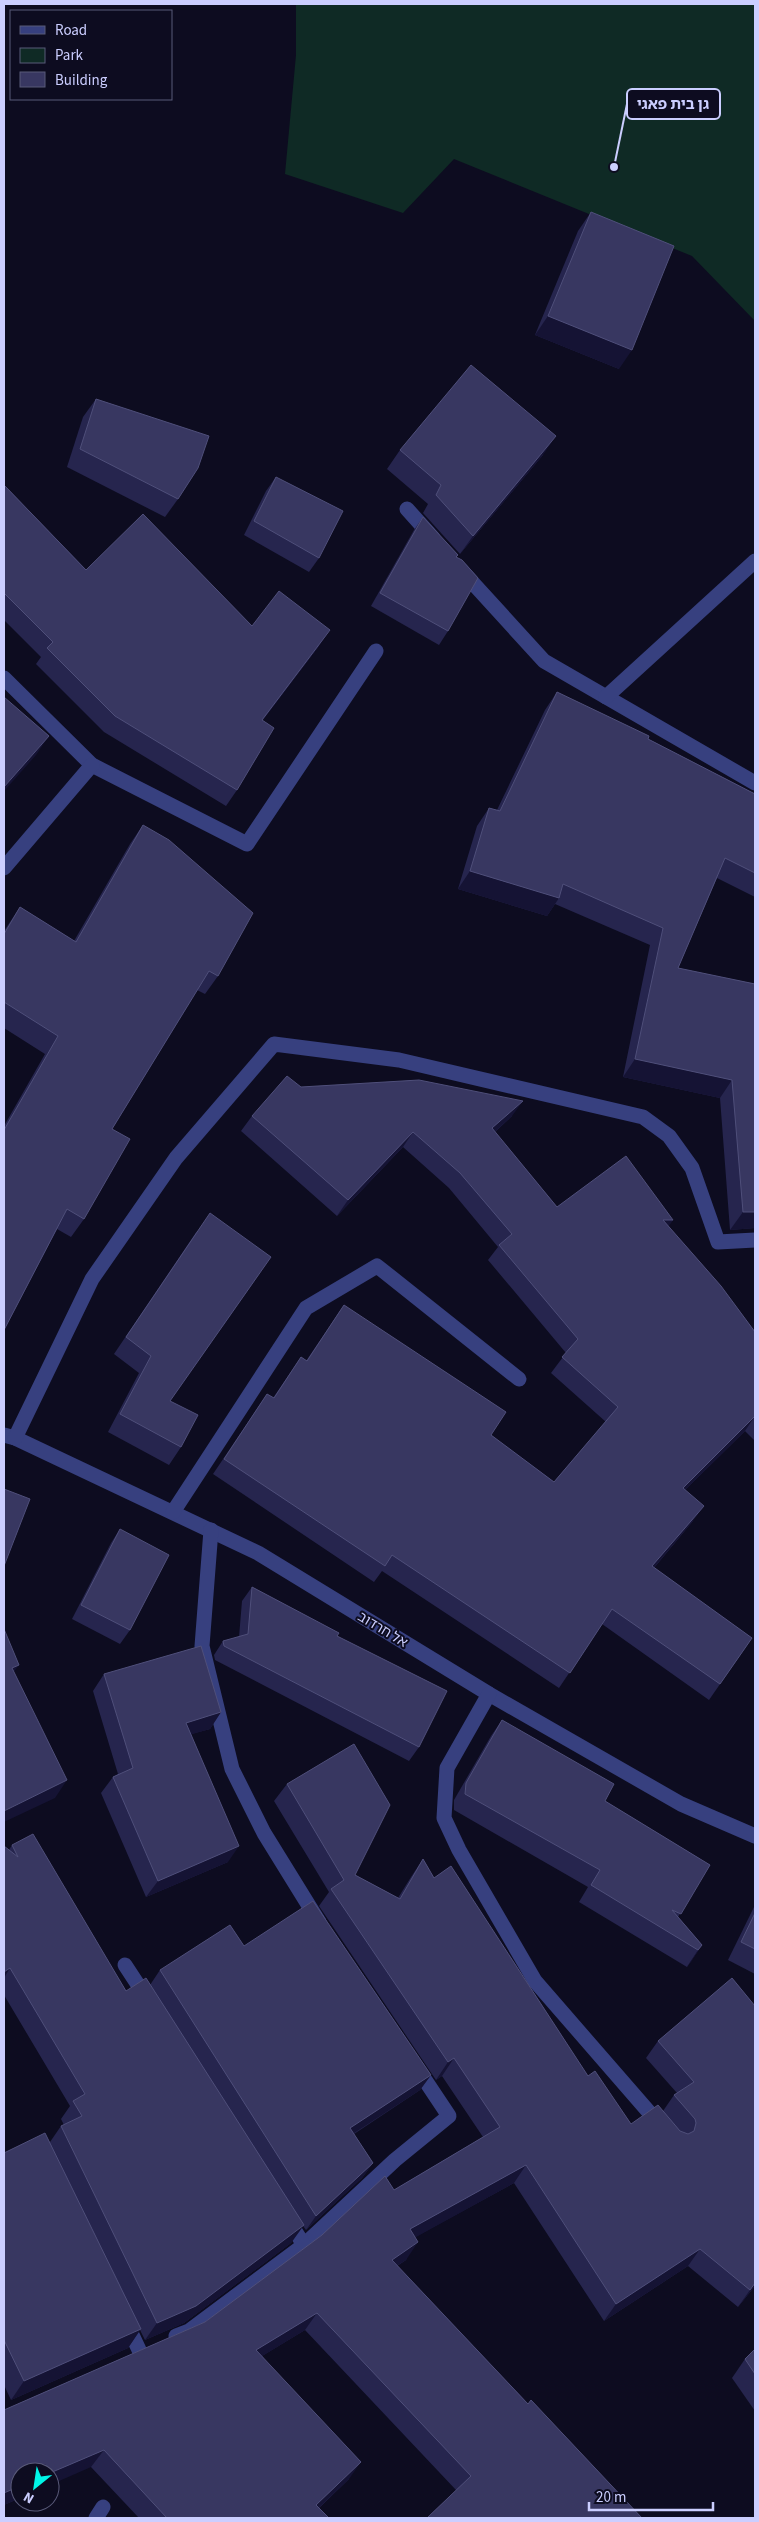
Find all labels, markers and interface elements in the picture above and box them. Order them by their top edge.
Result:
legend [10,10,172,100]
text: Road [55,20,87,41]
text: Park [55,45,84,66]
text: Building [55,70,108,91]
callout: גן בית פאגי [627,89,720,119]
text: גן בית פאגי [637,94,709,115]
street label: אל חרדוב [354,1607,411,1653]
north arrow [10,2462,60,2512]
scale bar [589,2480,713,2512]
text: N [20,2486,38,2508]
text: 20 m [596,2487,626,2508]

